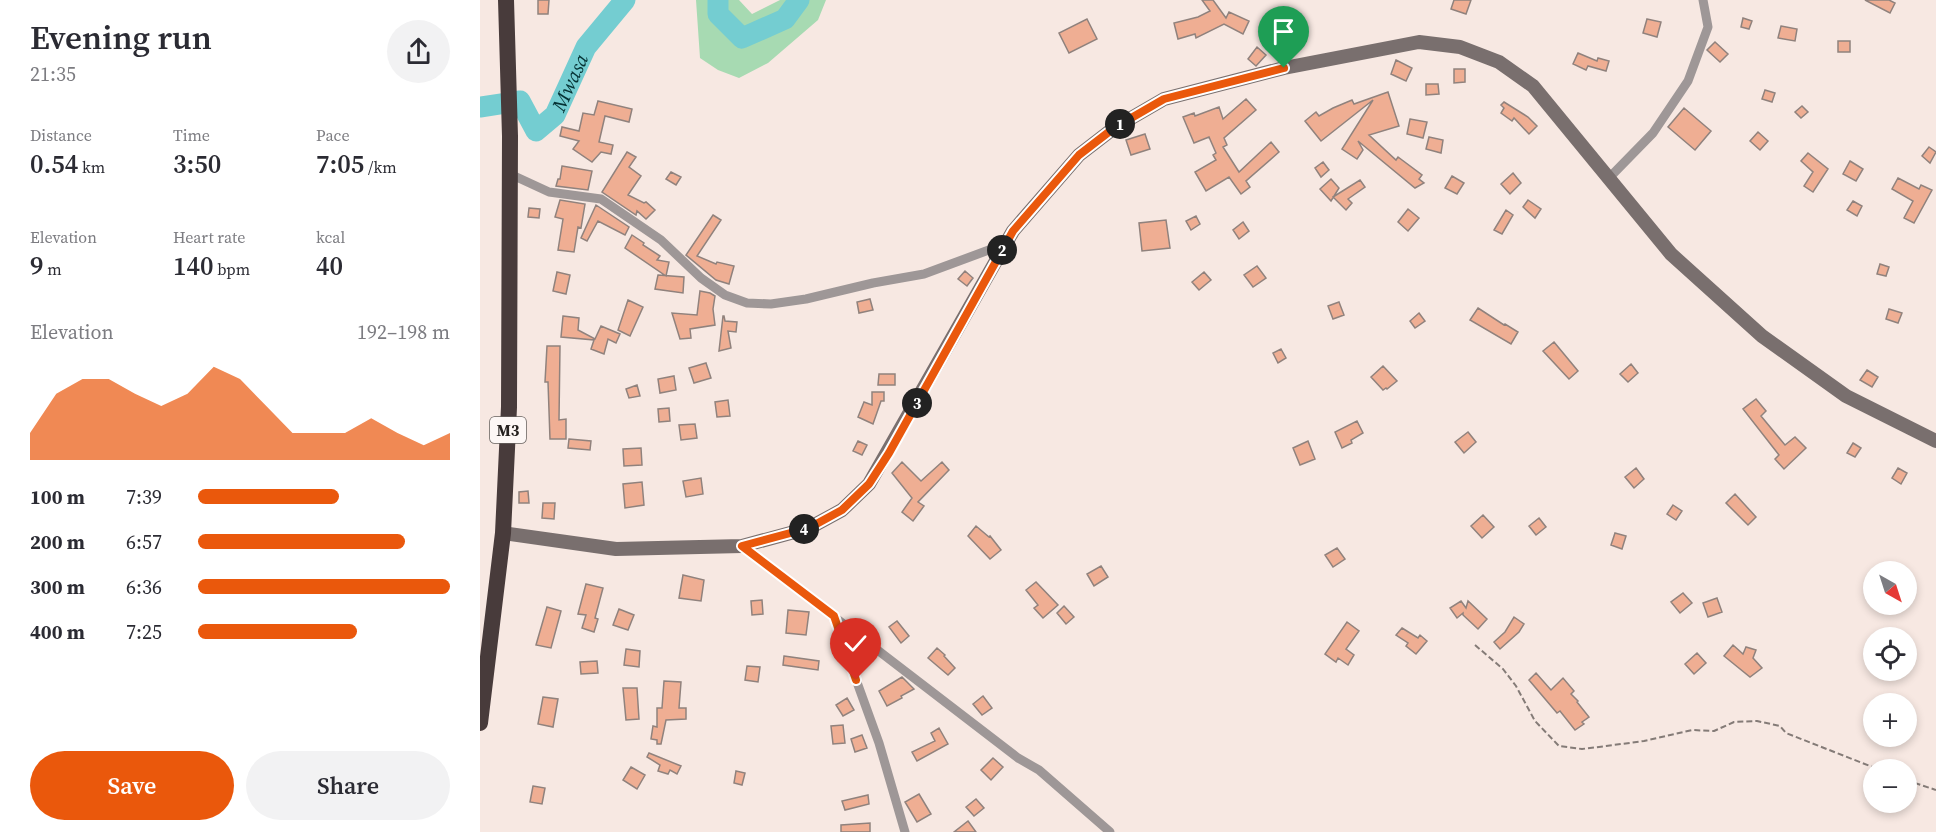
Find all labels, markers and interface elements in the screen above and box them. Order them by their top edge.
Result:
pin [1258,6,1309,68]
text: Evening run [30,15,212,60]
icon: arrive [1267,15,1300,48]
button: share [387,20,450,83]
water label: Mwasa [544,49,595,117]
text: 21:35 [30,60,76,88]
pin: 1 [1105,109,1135,139]
text: 1 [1116,113,1124,135]
text: Distance [30,124,92,146]
text: Time [173,124,210,146]
text: Pace [316,124,350,146]
text: 0.54 [30,146,78,182]
text: 3:50 [173,146,221,182]
text: 7:05 [316,146,364,182]
text: km [78,156,105,178]
text: /km [364,156,397,178]
text: Elevation [30,226,97,248]
text: Heart rate [173,226,245,248]
text: kcal [316,226,345,248]
pin: 2 [987,235,1017,265]
text: 2 [998,239,1006,261]
text: 9 [30,248,44,284]
text: 140 [173,248,214,284]
text: 40 [316,248,343,284]
text: m [44,258,62,280]
text: bpm [214,258,250,280]
text: Elevation [30,318,114,346]
text: 192–198 m [357,318,450,346]
pin: 3 [902,388,932,418]
text: 3 [913,392,921,414]
road number: M3 [490,417,526,443]
text: 100 m [30,483,85,511]
text: 7:39 [126,483,162,511]
pin: 4 [789,514,819,544]
text: 4 [800,518,808,540]
text: 200 m [30,528,85,556]
text: 6:57 [126,528,162,556]
north arrow [1863,561,1917,615]
map controls [1863,561,1917,813]
text: 300 m [30,573,85,601]
text: 6:36 [126,573,162,601]
text: 400 m [30,618,85,646]
text: 7:25 [126,618,162,646]
pin [830,618,881,680]
icon: check [839,627,872,660]
button: locate [1863,627,1917,681]
button: + [1863,693,1917,747]
button: Save [30,751,234,820]
button: Share [246,751,450,820]
button: − [1863,759,1917,813]

